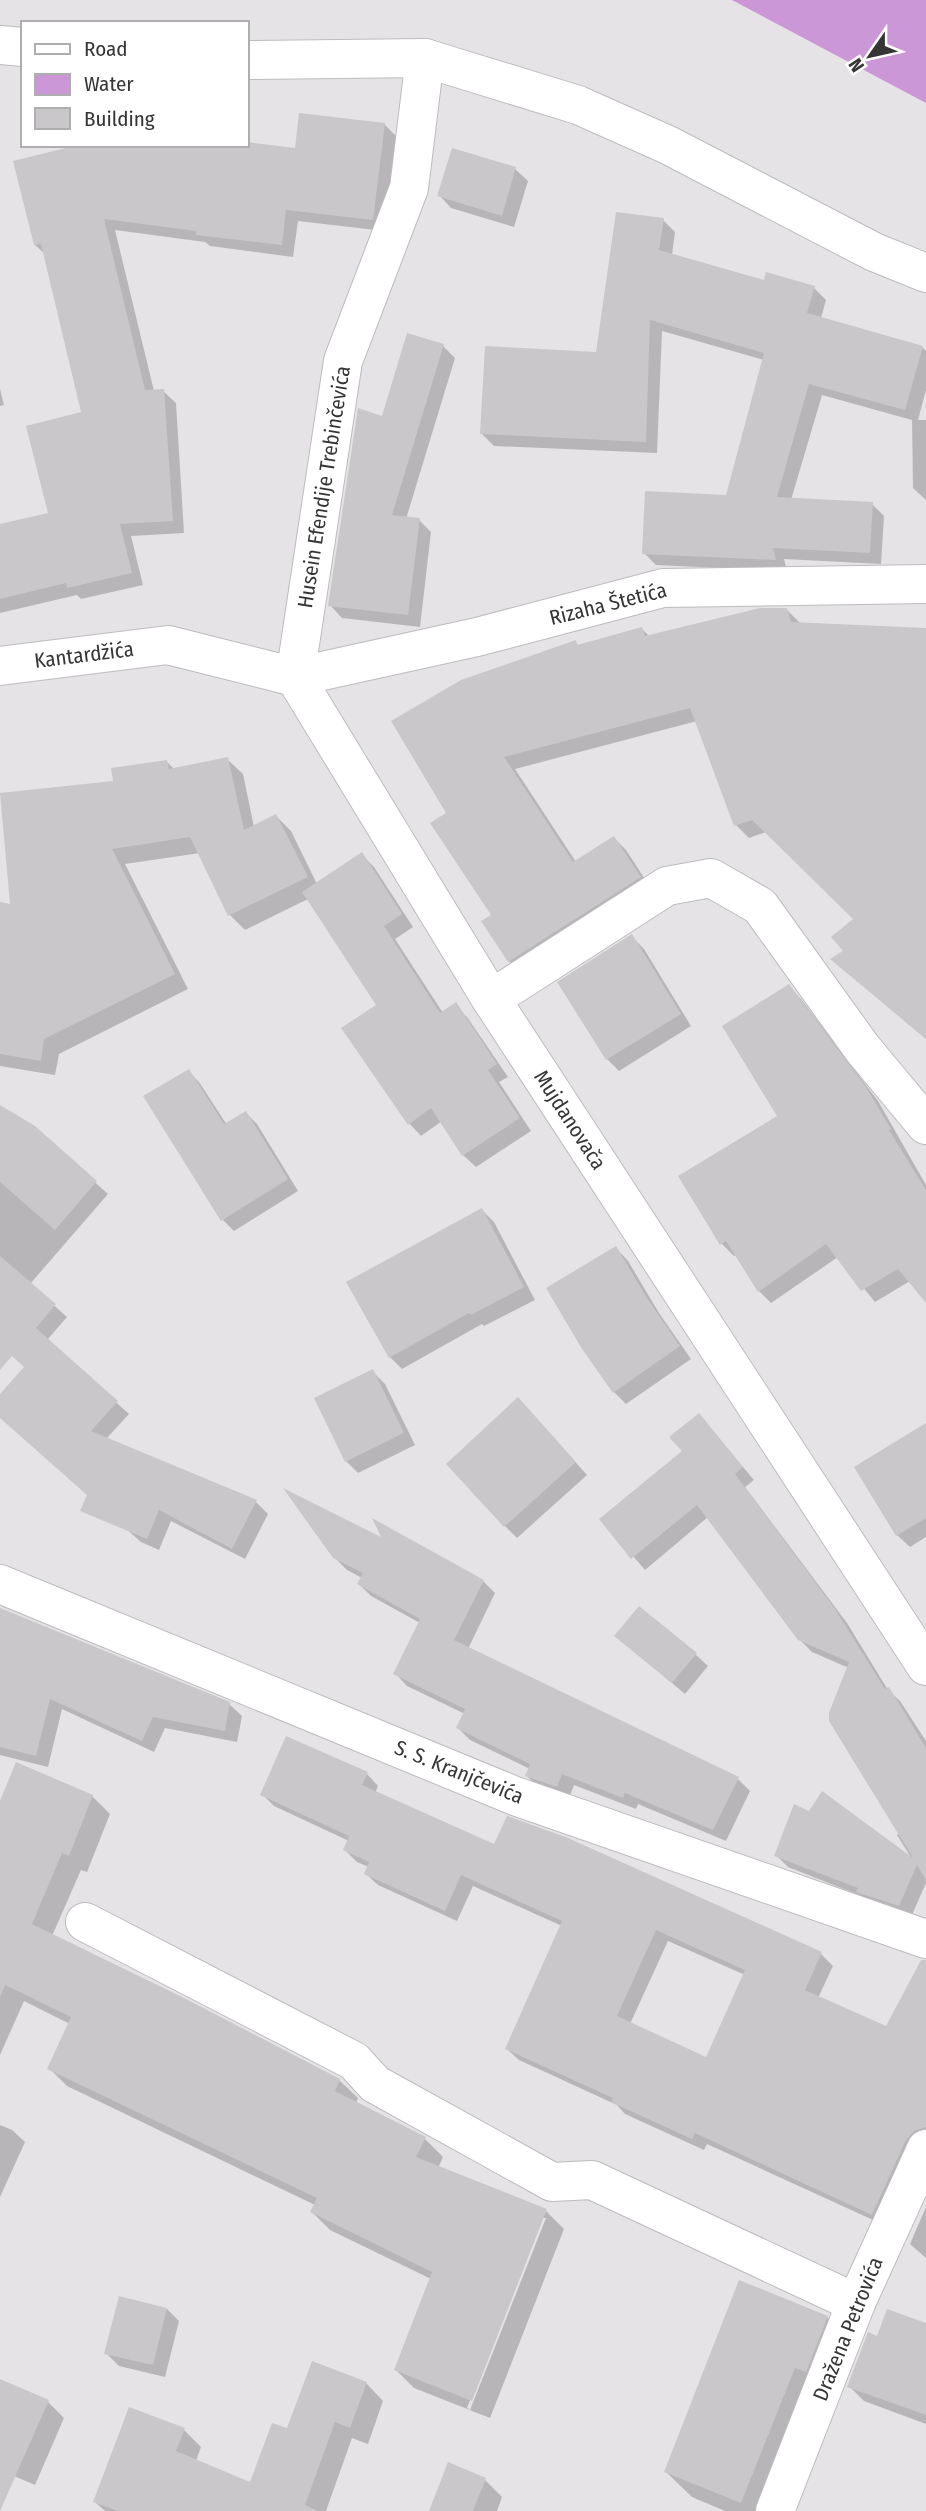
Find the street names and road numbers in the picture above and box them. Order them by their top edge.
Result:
street label: Husein Efendije Trebinčevića [292,364,356,610]
street label: Rizaha Štetića [547,577,669,631]
street label: Kantardžića [33,636,135,674]
street label: Mujdanovača [528,1065,612,1175]
street label: S. S. Kranjčevića [391,1734,527,1810]
street label: Dražena Petrovića [807,2253,889,2405]

